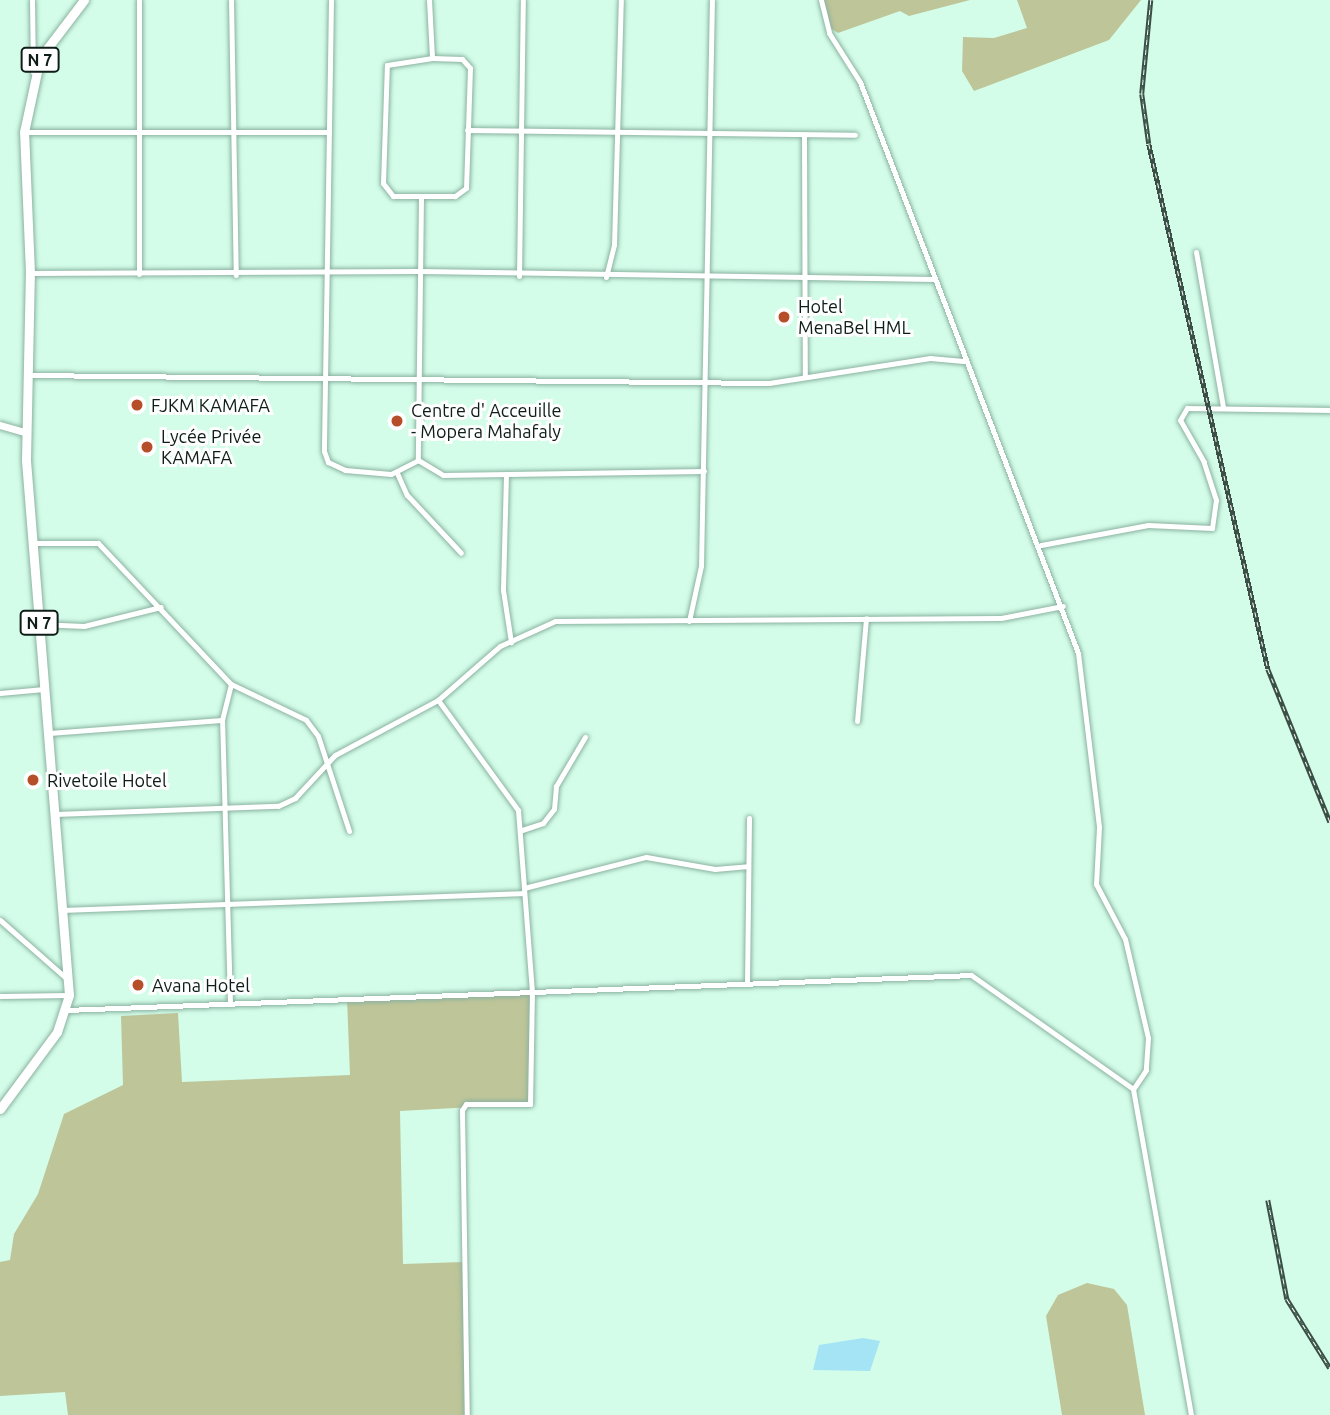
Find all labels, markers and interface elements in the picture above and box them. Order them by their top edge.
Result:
road number: N 7 [19,48,61,72]
place label: Hotel MenaBel HML [798,296,911,338]
marker: Hotel MenaBel HML [776,309,792,325]
place label: FJKM KAMAFA [151,394,270,416]
marker: FJKM KAMAFA [129,397,145,413]
place label: Centre d' Acceuille - Mopera Mahafaly [411,400,561,442]
marker: Centre d' Acceuille - Mopera Mahafaly [389,413,405,429]
place label: Lycée Privée KAMAFA [161,426,261,468]
marker: Lycée Privée KAMAFA [139,439,155,455]
road number: N 7 [18,610,60,636]
place label: Rivetoile Hotel [47,769,167,791]
marker: Rivetoile Hotel [25,772,41,788]
place label: Avana Hotel [152,974,250,996]
marker: Avana Hotel [130,977,146,993]

